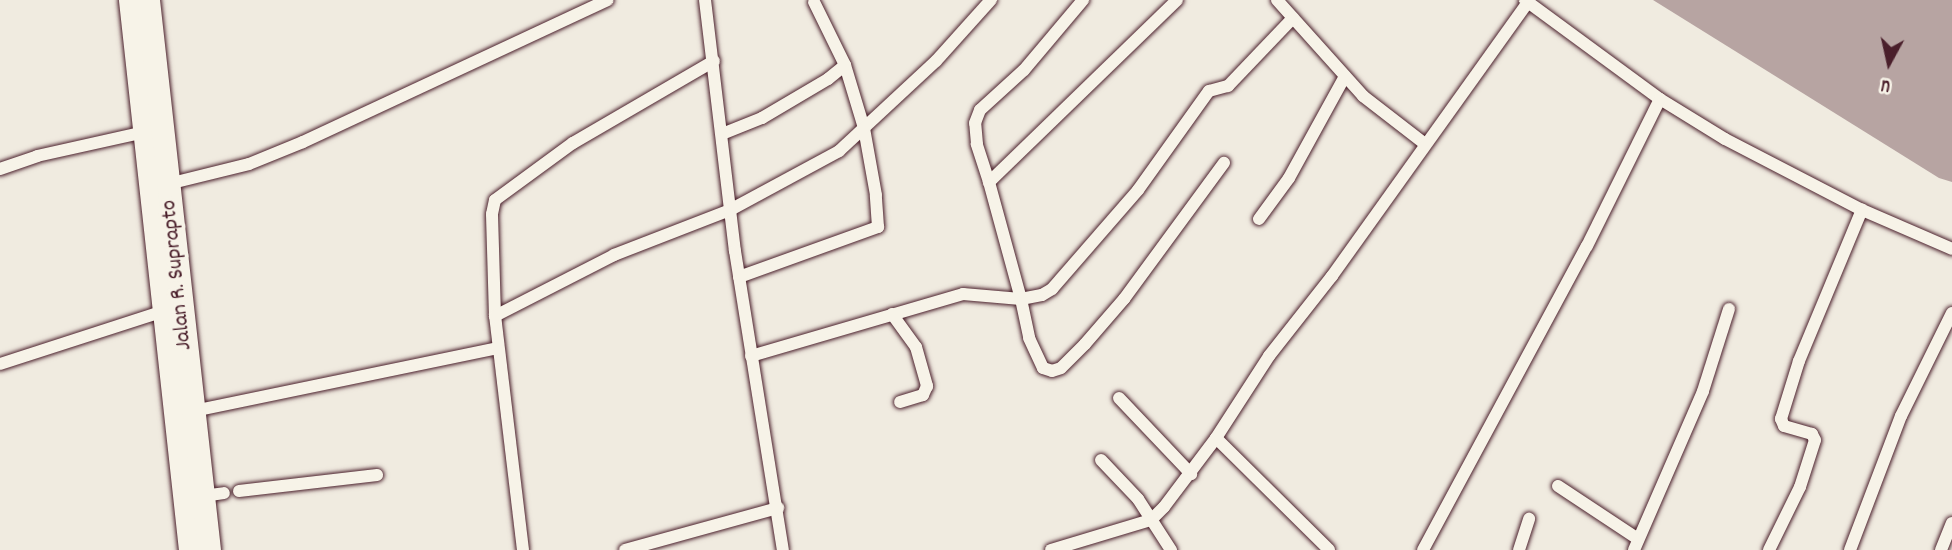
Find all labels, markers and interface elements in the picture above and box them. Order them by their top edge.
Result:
north arrow [1854,28,1924,98]
text: U [1880,70,1892,98]
street label: Jalan R. Suprapto [156,199,200,351]

